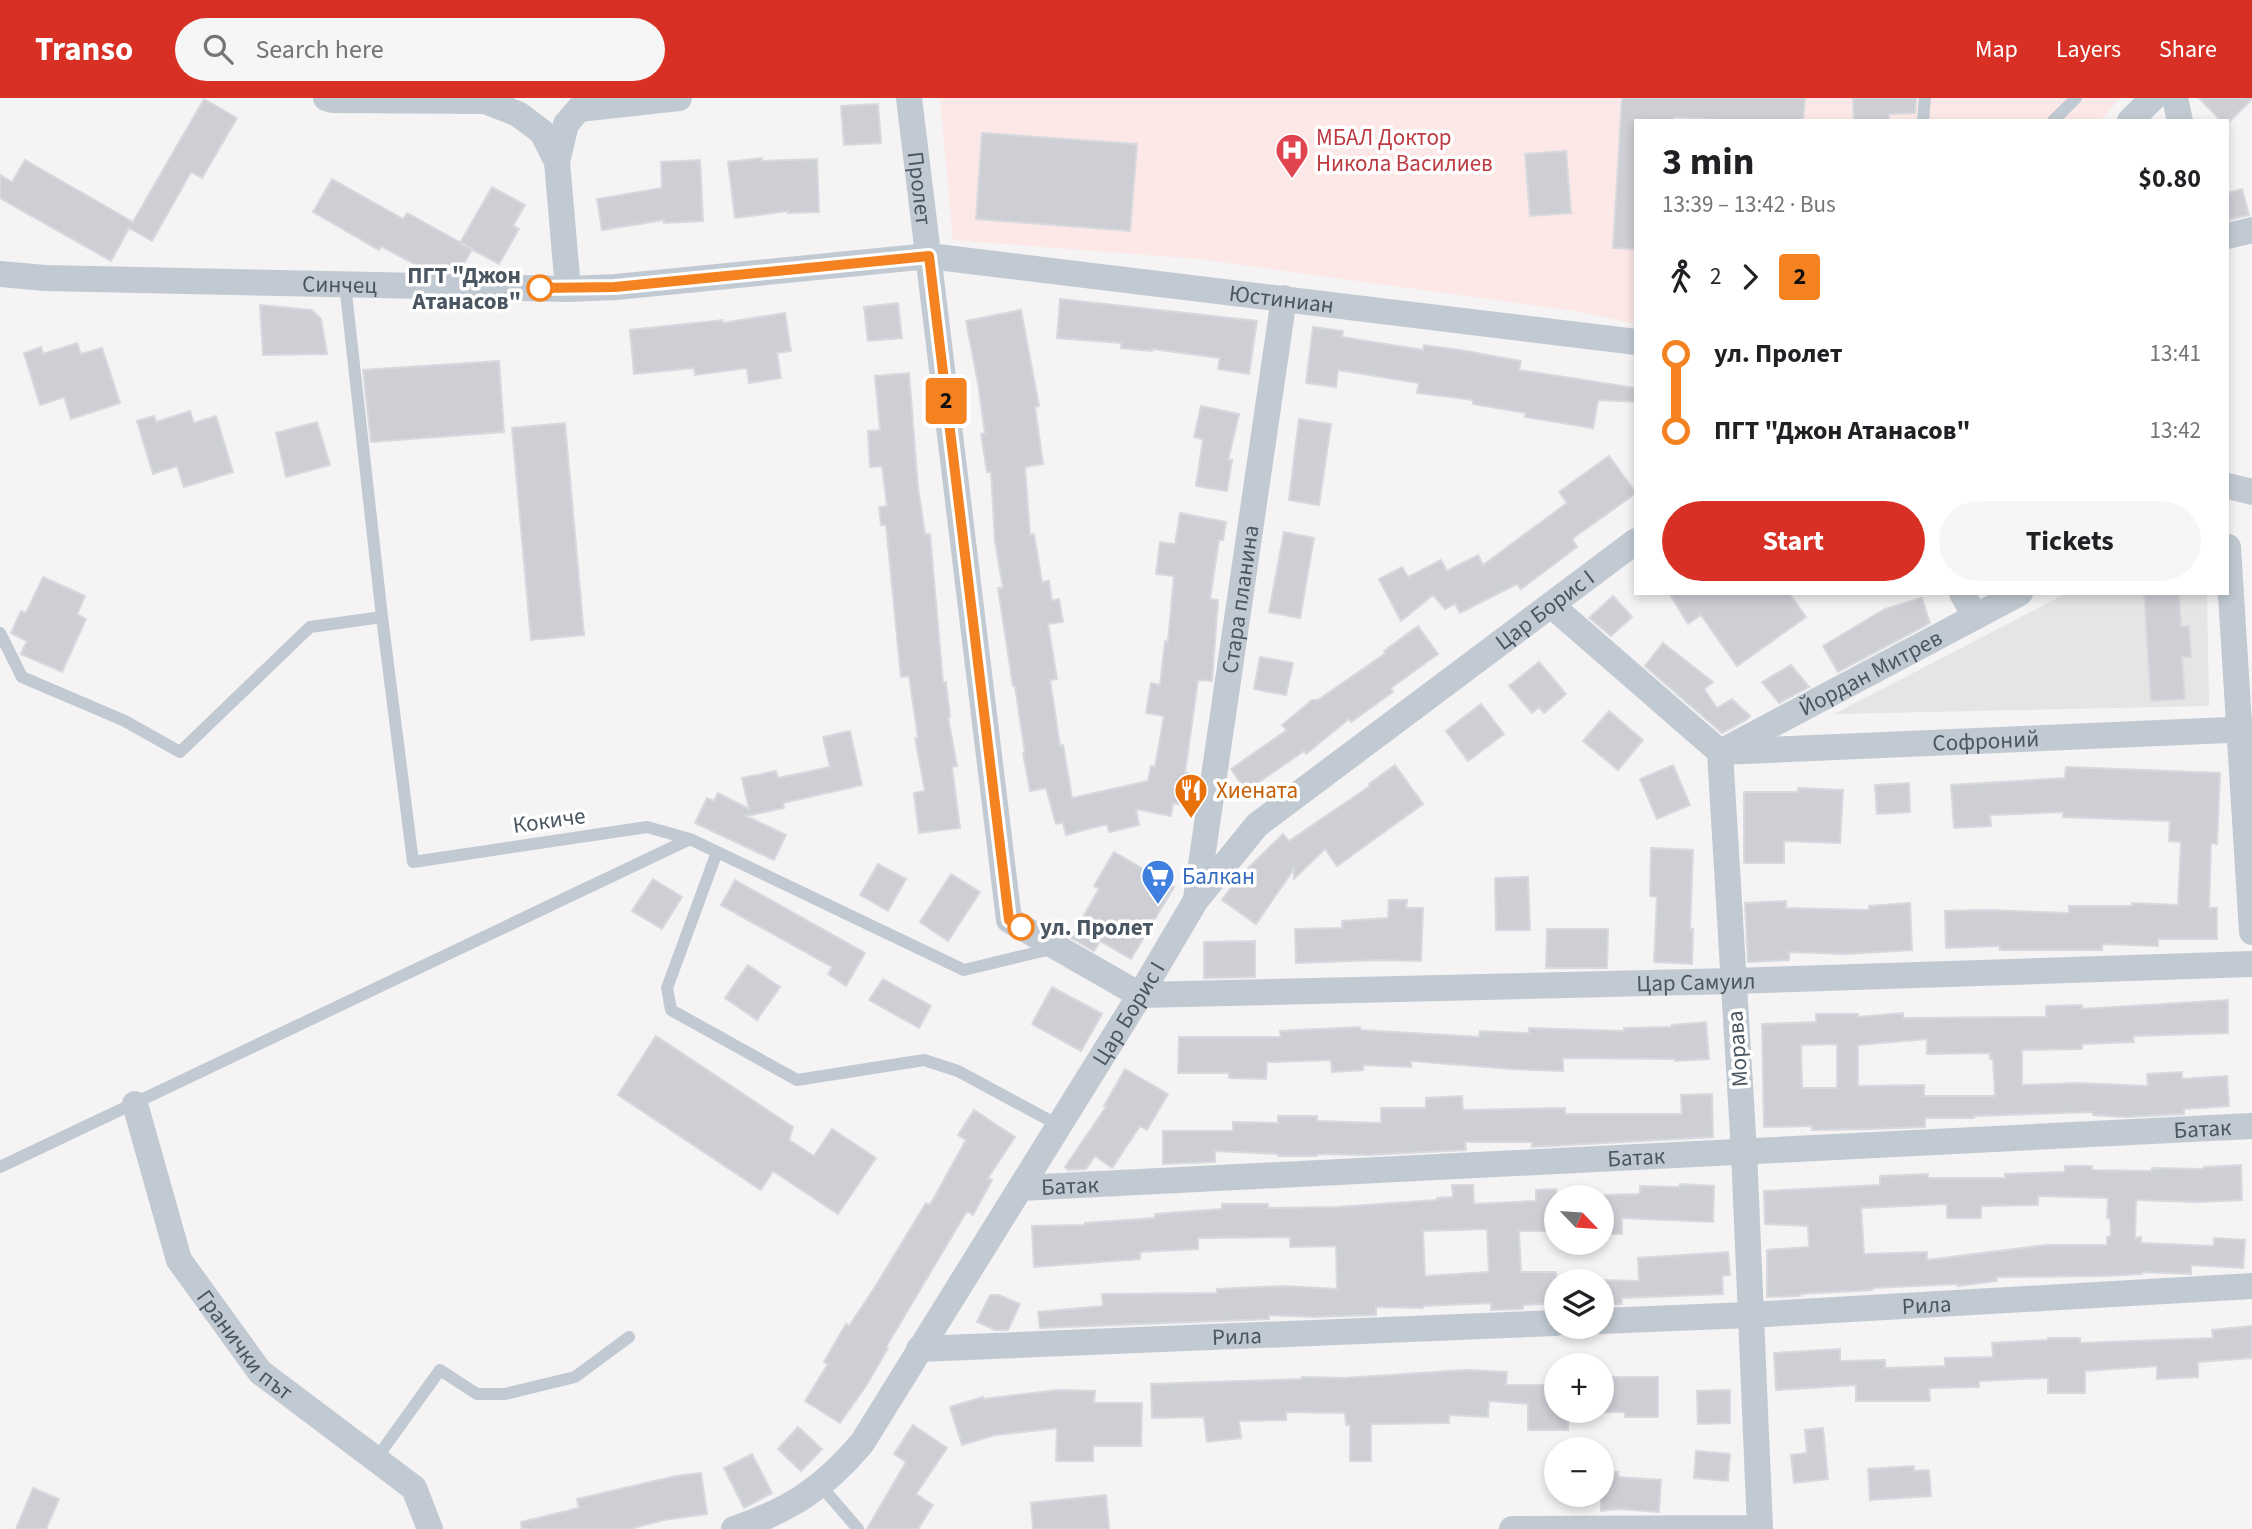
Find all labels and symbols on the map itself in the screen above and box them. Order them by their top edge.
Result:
place label: МБАЛ Доктор Никола Василиев [1316,121,1493,180]
hospital icon: МБАЛ Доктор Никола Василиев [1273,131,1311,180]
street label: Пролет [899,150,940,227]
place label: ПГТ "Джон Атанасов" [407,259,521,318]
street label: Синчец [302,267,378,302]
marker: ПГТ "Джон Атанасов" [527,275,553,301]
street label: Юстиниан [1227,277,1336,322]
line badge: 2 [923,378,969,424]
street label: Стара планина [1213,523,1268,676]
street label: Цар Борис I [1488,562,1601,658]
street label: Йордан Митрев [1793,621,1948,725]
street label: Софроний [1932,722,2040,760]
restaurant icon: Хиената [1172,771,1210,820]
place label: Хиената [1216,774,1298,807]
street label: Кокиче [511,799,588,842]
supermarket icon: Балкан [1139,857,1177,906]
place label: Балкан [1182,860,1255,893]
place label: ул. Пролет [1040,911,1154,944]
marker: ул. Пролет [1008,914,1034,940]
street label: Цар Борис I [1084,955,1173,1072]
street label: Цар Самуил [1636,964,1756,1000]
street label: Морава [1718,1010,1757,1088]
street label: Батак [2173,1111,2233,1147]
street label: Батак [1607,1140,1666,1175]
street label: Батак [1040,1168,1100,1204]
north arrow [1544,1185,1614,1255]
street label: Гранички път [189,1283,300,1408]
street label: Рила [1901,1287,1952,1323]
street label: Рила [1211,1319,1262,1354]

